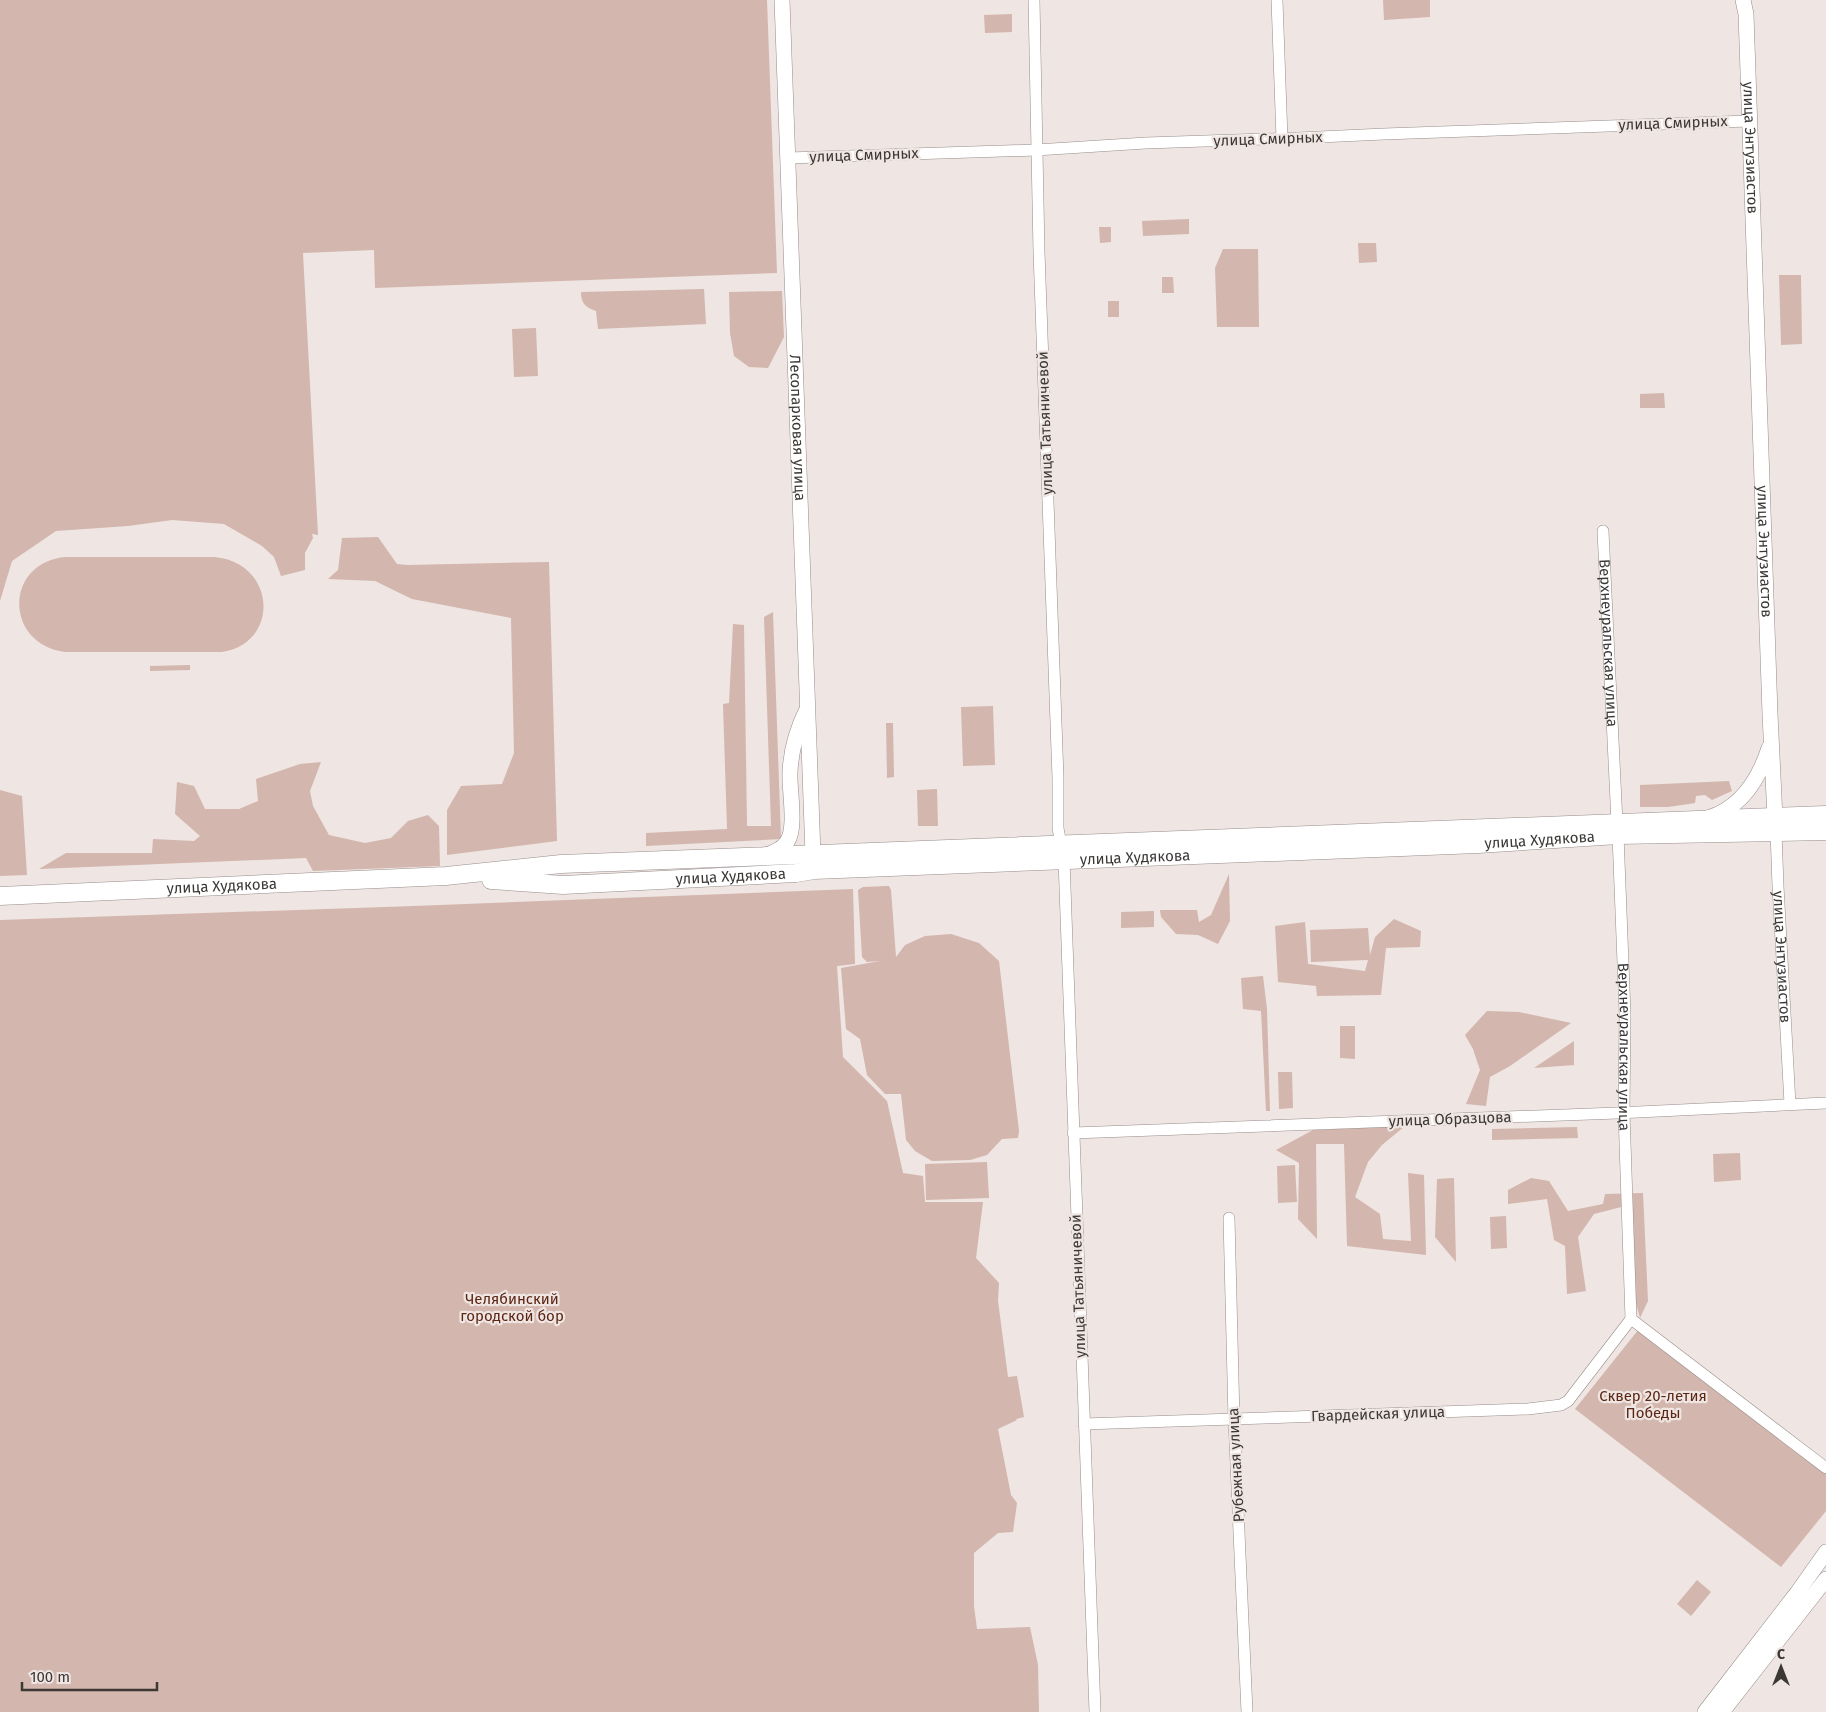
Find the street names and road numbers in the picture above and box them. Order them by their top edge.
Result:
street label: улица Энтузиастов [1739,81,1762,214]
street label: улица Смирных [1618,112,1729,134]
street label: улица Смирных [1213,128,1324,150]
street label: улица Смирных [809,144,920,166]
street label: улица Татьяничевой [1033,351,1057,495]
street label: Лесопарковая улица [786,354,809,501]
street label: улица Энтузиастов [1753,485,1776,618]
street label: Верхнеуральская улица [1595,558,1621,727]
street label: улица Худякова [1484,828,1595,853]
street label: улица Худякова [1079,846,1191,869]
street label: улица Худякова [675,865,786,888]
street label: улица Худякова [166,875,277,898]
street label: улица Энтузиастов [1769,890,1795,1023]
street label: Верхнеуральская улица [1614,962,1634,1131]
street label: улица Образцова [1388,1108,1512,1130]
street label: улица Татьяничевой [1066,1214,1090,1358]
street label: Гвардейская улица [1311,1403,1445,1425]
street label: Рубежная улица [1224,1407,1248,1523]

